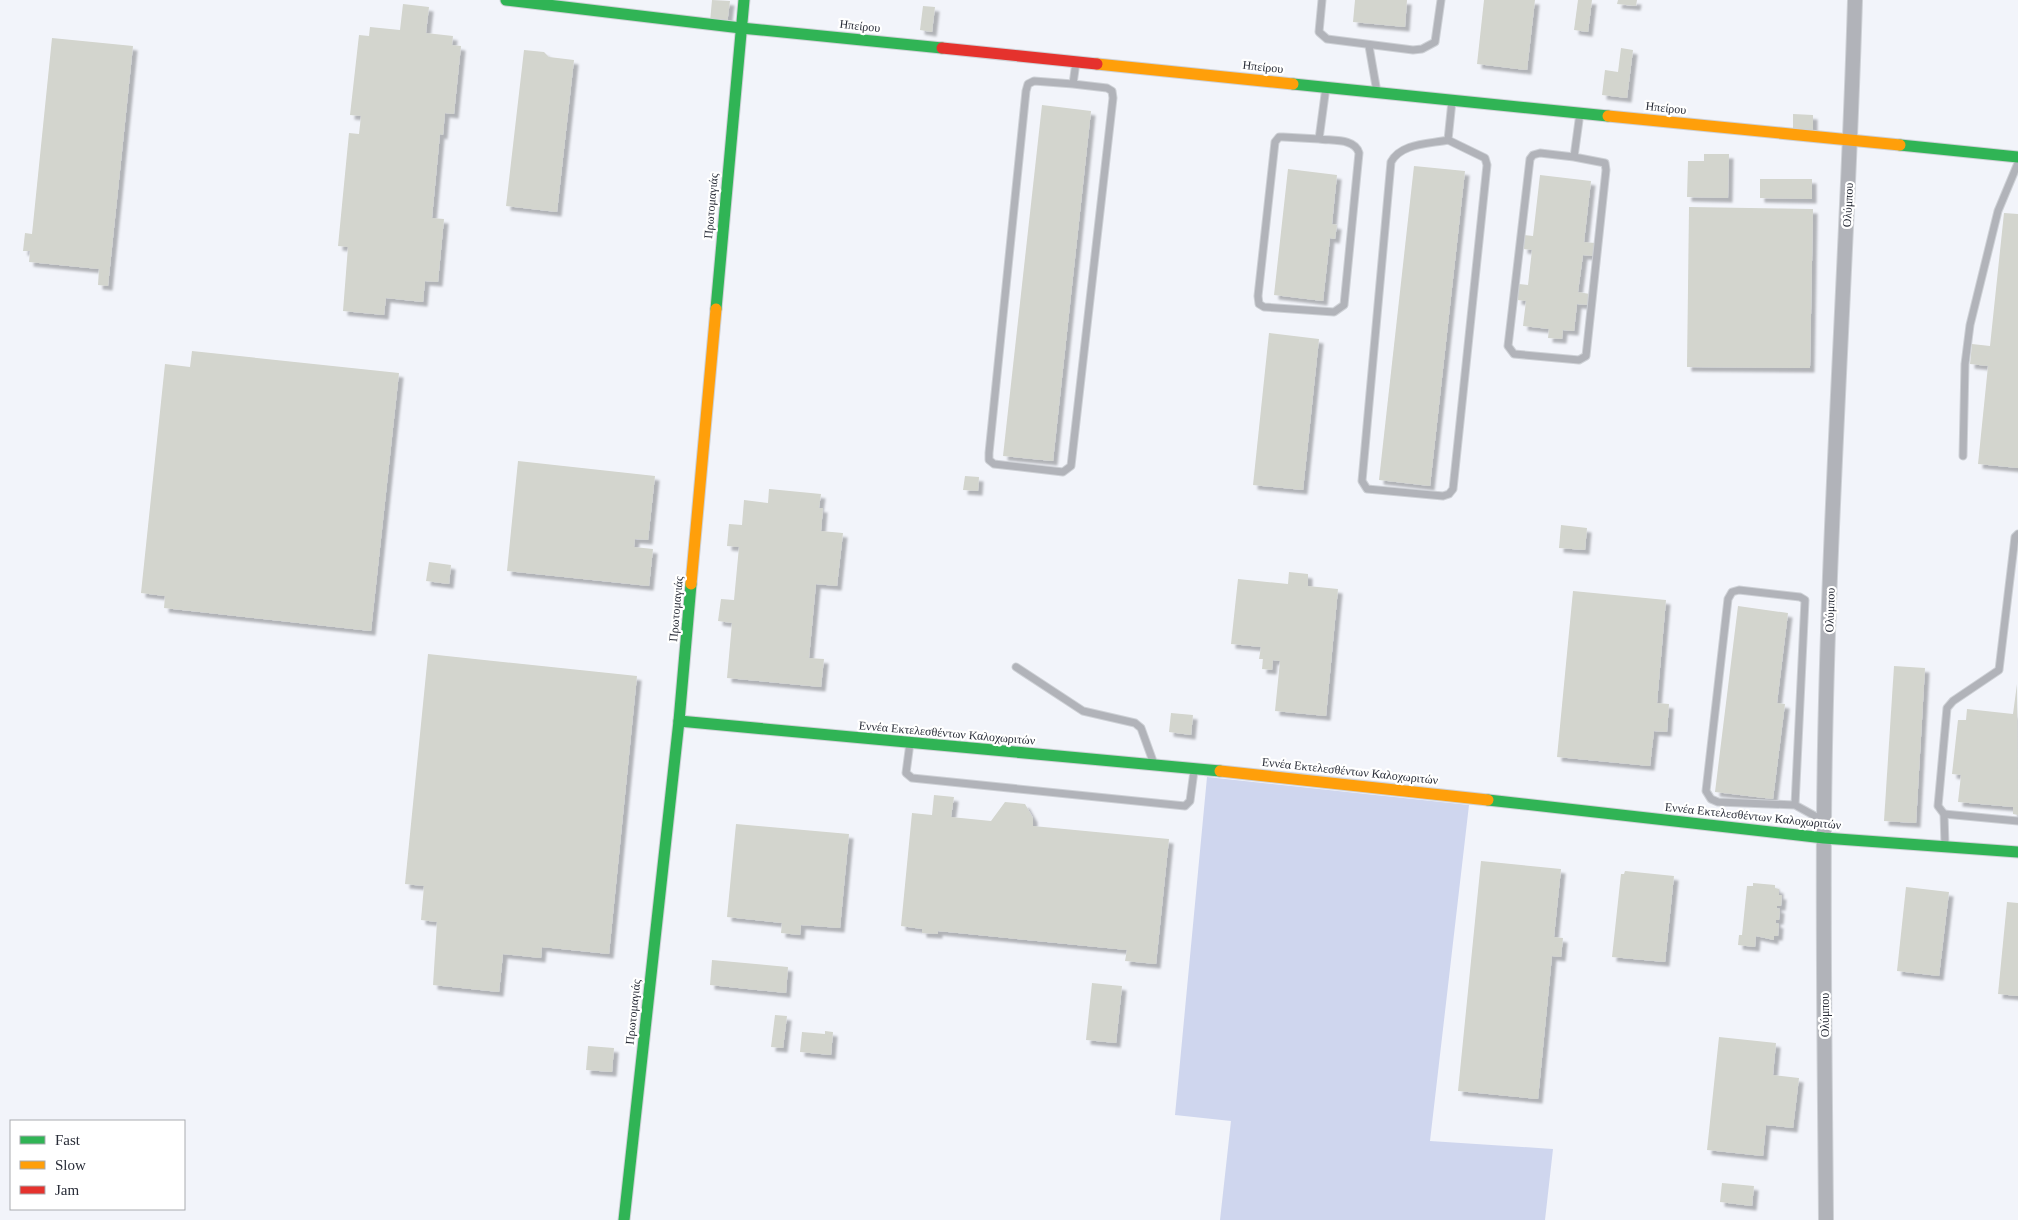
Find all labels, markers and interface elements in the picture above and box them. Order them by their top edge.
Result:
street label: Ηπείρου [839,17,881,35]
street label: Ηπείρου [1242,58,1284,76]
street label: Ηπείρου [1645,99,1687,117]
street label: Πρωτομαγιάς [701,172,721,239]
street label: Ολύμπου [1840,182,1856,228]
street label: Πρωτομαγιάς [666,575,686,642]
street label: Ολύμπου [1822,587,1838,633]
street label: Εννέα Εκτελεσθέντων Καλοχωριτών [858,718,1036,748]
street label: Εννέα Εκτελεσθέντων Καλοχωριτών [1261,755,1439,787]
street label: Εννέα Εκτελεσθέντων Καλοχωριτών [1664,800,1842,832]
street label: Πρωτομαγιάς [623,978,643,1045]
street label: Ολύμπου [1818,993,1832,1037]
legend [10,1120,185,1210]
text: Fast [55,1132,81,1148]
text: Slow [55,1157,86,1173]
text: Jam [55,1182,79,1198]

